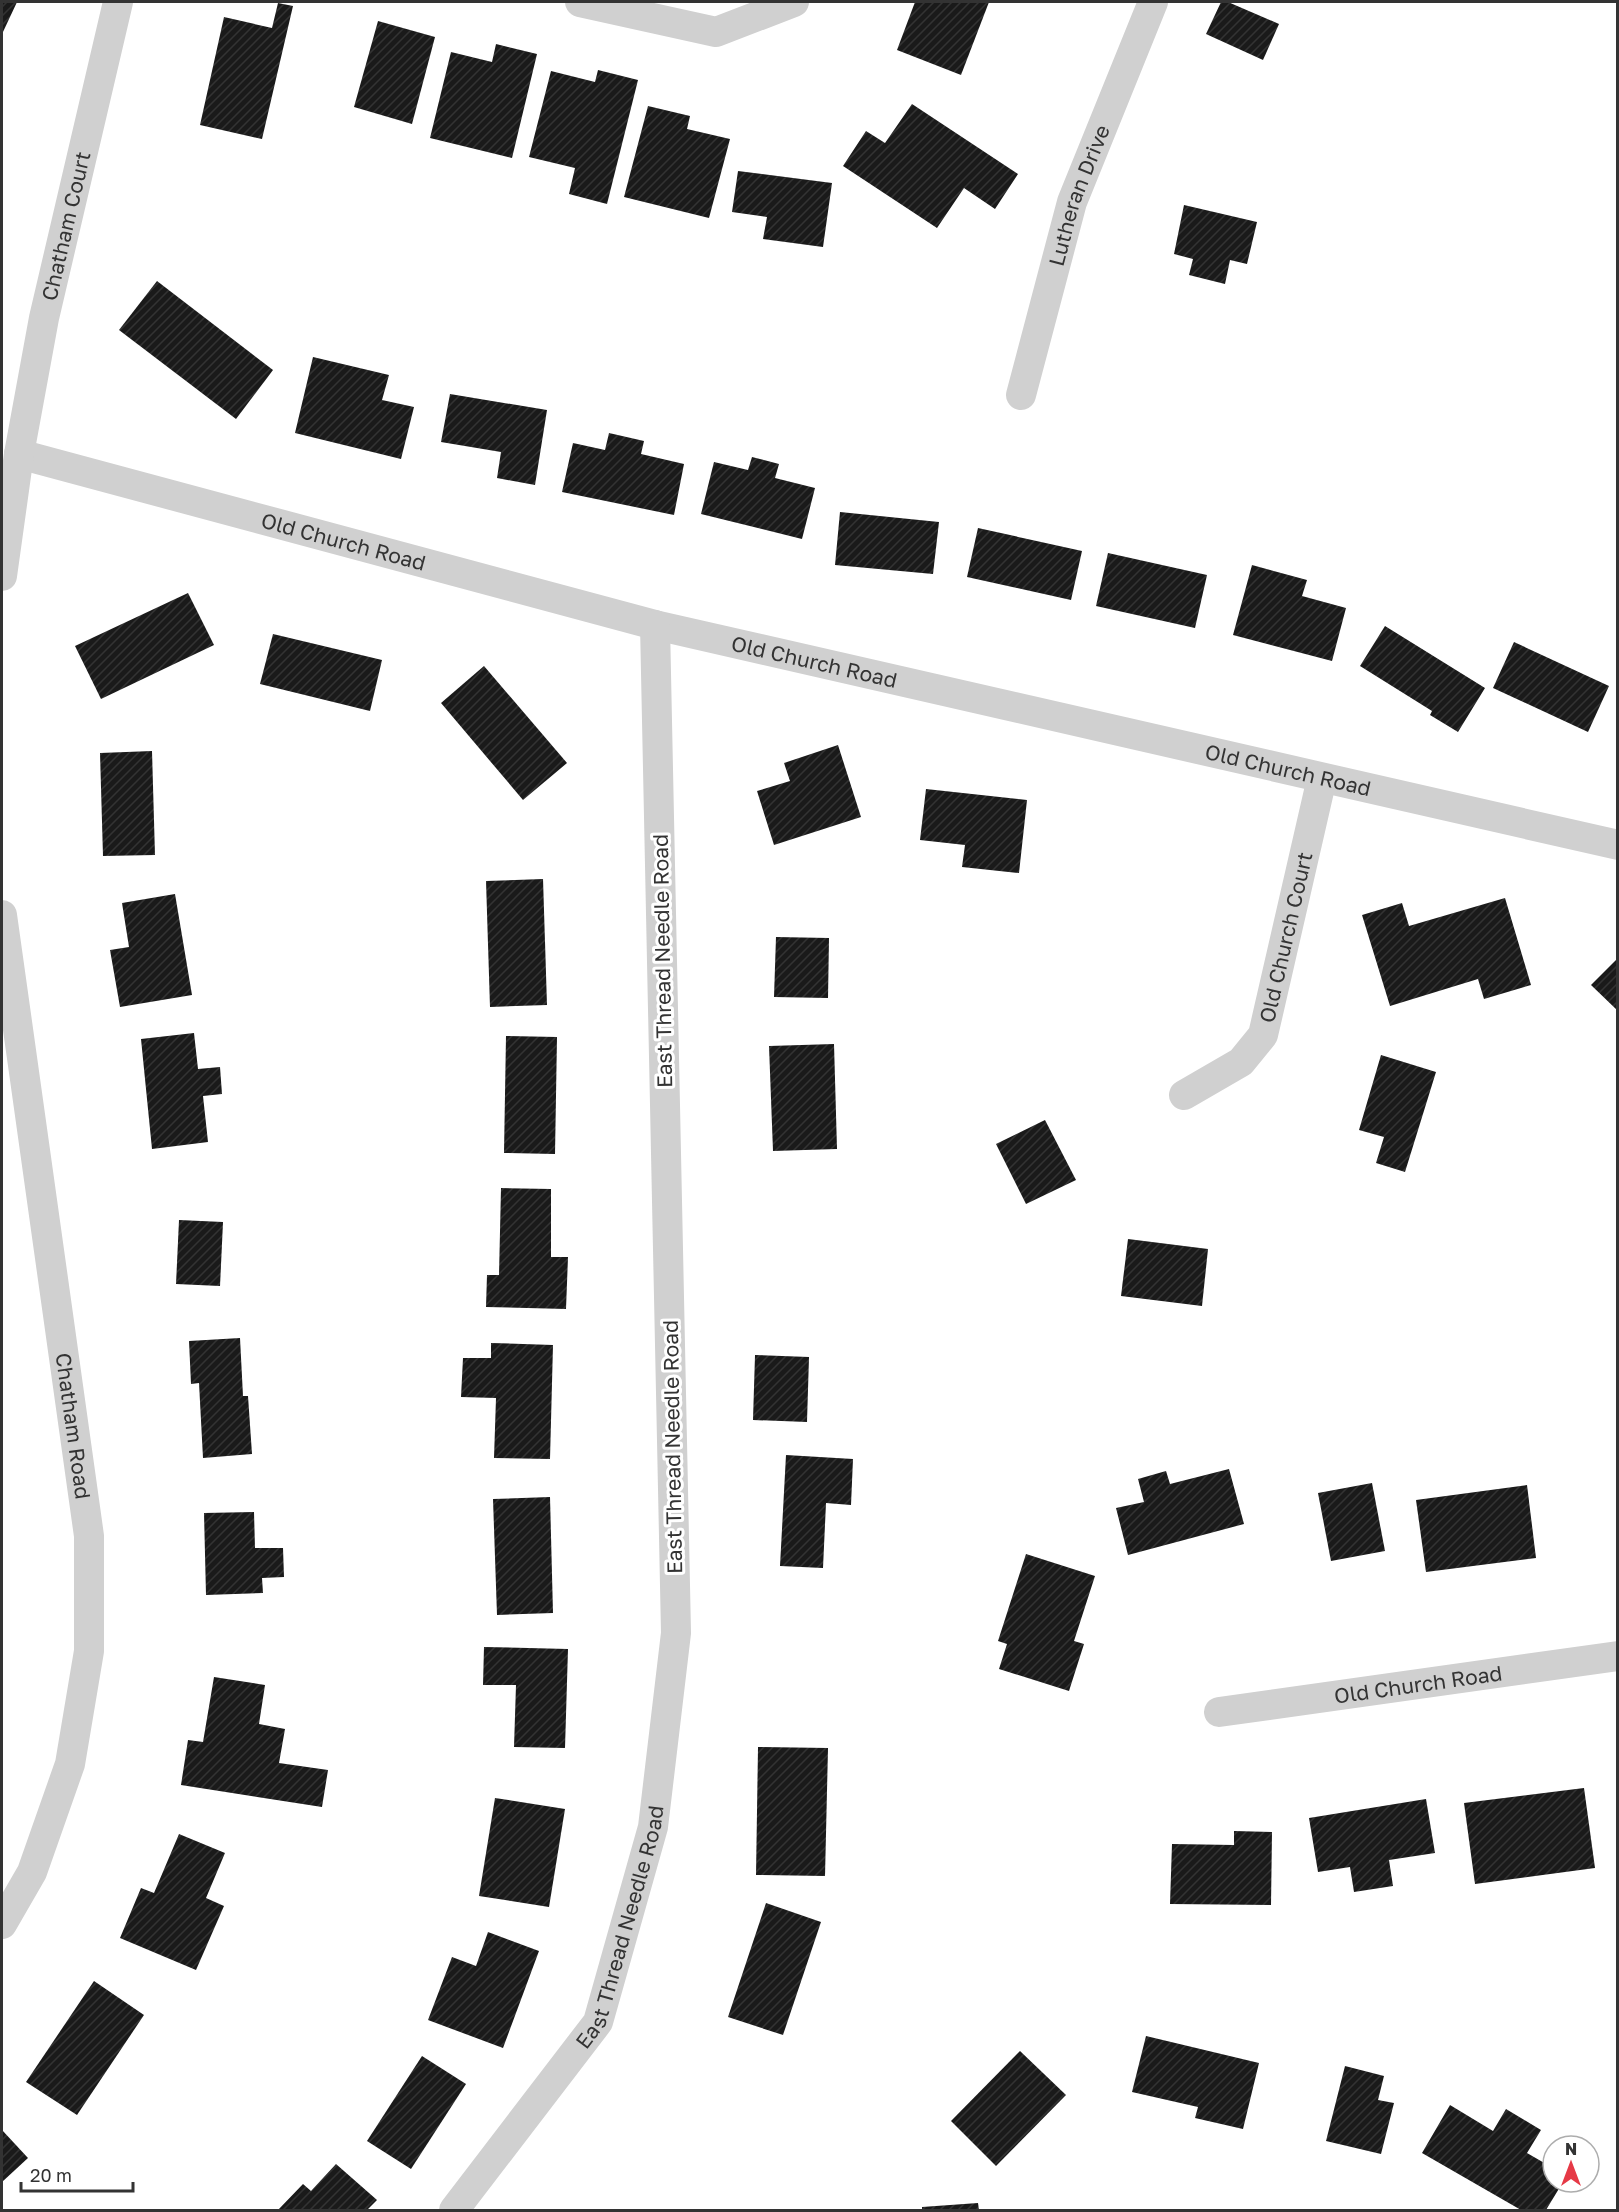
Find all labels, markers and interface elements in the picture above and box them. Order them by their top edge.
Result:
street label: Lutheran Drive [1043,121,1115,269]
street label: Chatham Court [36,149,96,303]
street label: Old Church Road [258,507,429,576]
street label: Old Church Road [729,630,900,693]
street label: Old Church Road [1203,738,1373,801]
street label: East Thread Needle Road [647,834,677,1088]
street label: Old Church Court [1253,849,1318,1025]
street label: East Thread Needle Road [657,1320,687,1574]
street label: Chatham Road [50,1351,97,1501]
street label: Old Church Road [1332,1659,1504,1709]
street label: East Thread Needle Road [570,1804,668,2054]
north arrow [1541,2134,1601,2194]
text: N [1565,2139,1577,2159]
scale bar [21,2155,134,2193]
text: 20 m [30,2164,72,2186]

